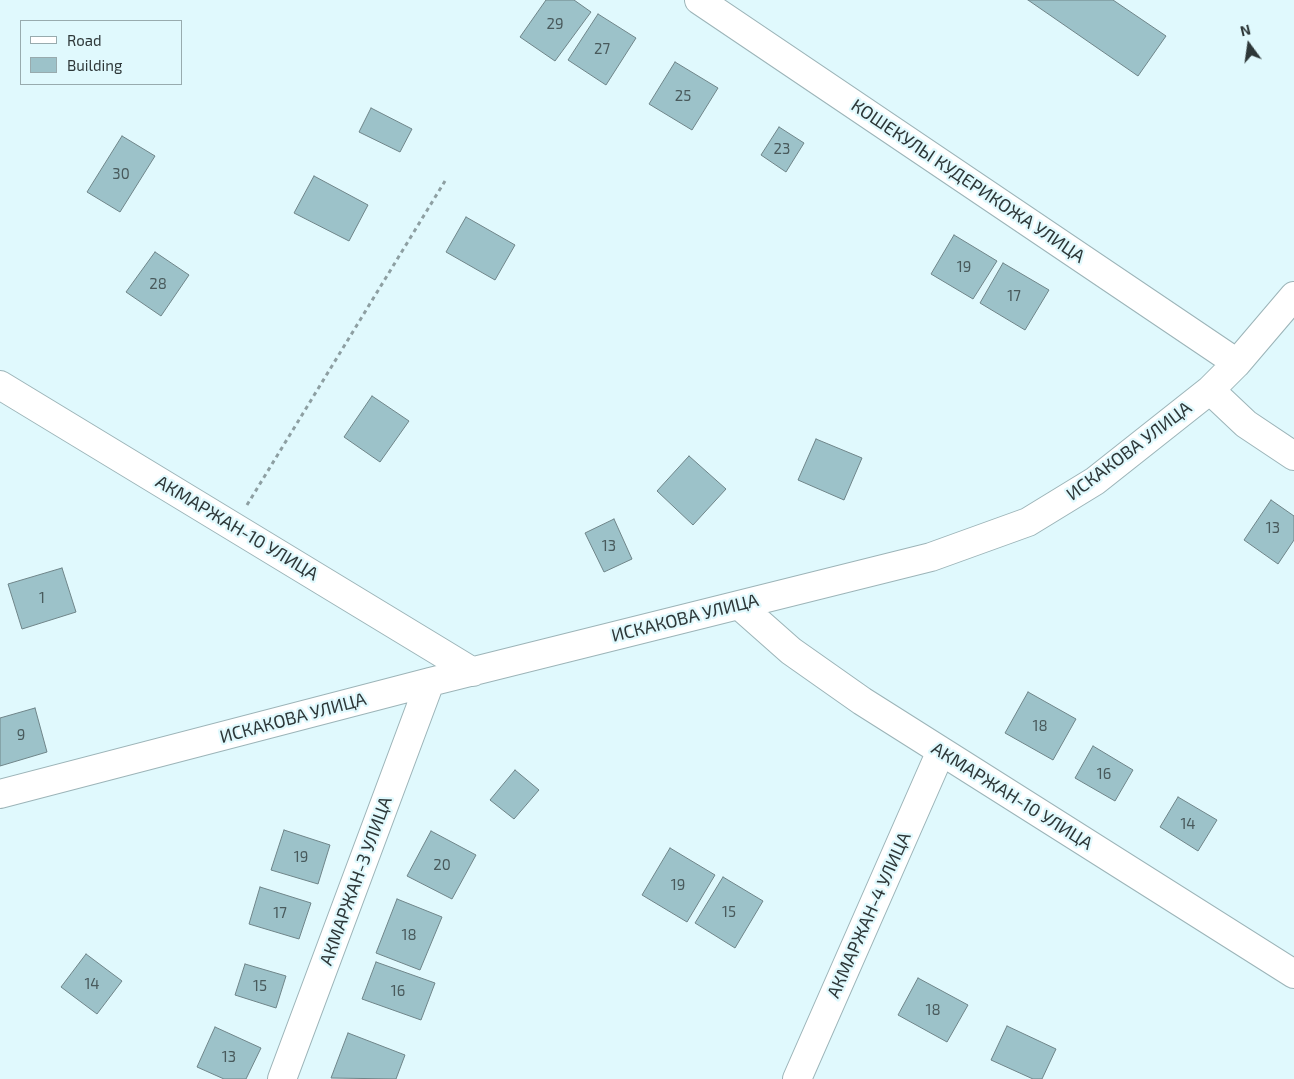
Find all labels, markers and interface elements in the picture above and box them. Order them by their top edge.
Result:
house number: 29 [546,15,564,33]
legend [20,20,182,85]
north arrow [1224,20,1274,70]
text: N [1238,20,1252,39]
text: Road [67,31,102,49]
house number: 27 [594,40,610,58]
text: Building [67,56,122,74]
house number: 25 [675,87,691,105]
street label: КОШЕКУЛЫ КУДЕРИКОЖА УЛИЦА [847,95,1089,267]
house number: 23 [774,140,790,158]
house number: 30 [112,165,130,183]
house number: 19 [957,258,971,276]
house number: 28 [149,275,167,293]
house number: 17 [1007,287,1021,305]
street label: ИСКАКОВА УЛИЦА [1062,397,1196,505]
street label: АКМАРЖАН-10 УЛИЦА [152,471,322,585]
house number: 13 [1266,519,1280,537]
house number: 13 [602,537,616,555]
house number: 1 [39,589,45,607]
street label: ИСКАКОВА УЛИЦА [609,589,761,647]
street label: ИСКАКОВА УЛИЦА [217,688,369,748]
house number: 18 [1032,717,1048,735]
house number: 9 [17,726,25,744]
street label: АКМАРЖАН-10 УЛИЦА [927,738,1097,854]
house number: 16 [1097,765,1111,783]
street label: АКМАРЖАН-3 УЛИЦА [315,793,397,969]
house number: 14 [1180,815,1196,833]
street label: АКМАРЖАН-4 УЛИЦА [823,829,915,1001]
house number: 19 [294,848,308,866]
house number: 20 [433,856,451,874]
house number: 19 [671,876,685,894]
house number: 15 [722,903,736,921]
house number: 17 [273,904,287,922]
house number: 18 [401,926,417,944]
house number: 14 [84,975,100,993]
house number: 15 [253,977,267,995]
house number: 16 [391,982,405,1000]
house number: 18 [925,1001,941,1019]
house number: 13 [222,1048,236,1066]

